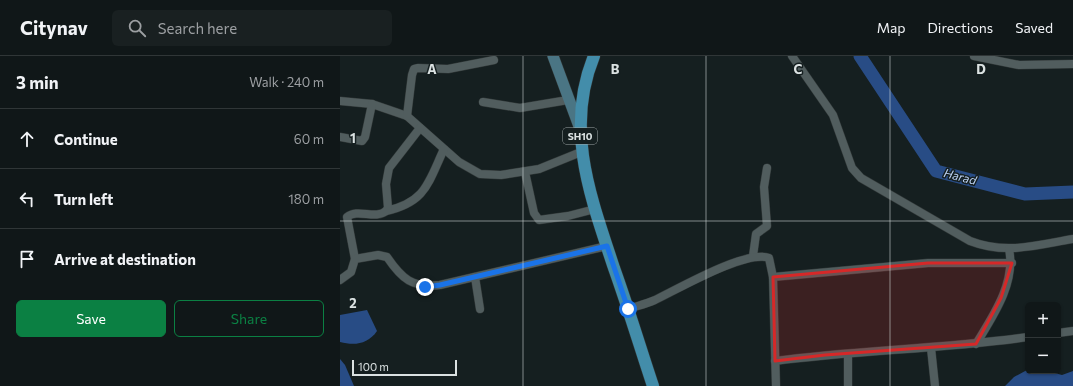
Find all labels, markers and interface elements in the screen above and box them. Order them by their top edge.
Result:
search box [112,10,392,46]
text: Citynav [20,16,88,39]
icon: search [126,17,148,39]
text: Search here [158,19,237,37]
text: Map [877,19,906,36]
text: Directions [928,19,993,36]
text: Saved [1015,19,1053,36]
text: A [427,61,437,77]
text: B [611,61,620,77]
text: C [794,61,803,77]
text: D [976,61,986,77]
text: 3 min [16,72,59,93]
text: Walk · 240 m [249,74,324,90]
icon: ahead [16,128,38,150]
road number: SH10 [563,128,597,144]
text: Continue [54,130,118,148]
text: 1 [350,130,356,146]
text: 60 m [294,131,324,147]
water label: Harad [942,165,979,187]
icon: left [16,188,38,210]
text: Turn left [54,190,113,208]
text: 180 m [288,191,324,207]
icon: arrive [16,248,38,270]
text: Arrive at destination [54,250,196,268]
route end [416,278,434,296]
text: 2 [349,295,357,311]
button: Save [16,300,166,337]
button: Share [174,300,324,337]
route start [619,300,637,318]
map controls [1025,302,1061,374]
button: + [1025,302,1061,338]
button: − [1025,338,1061,374]
scale bar [352,358,457,377]
text: 100 m [358,360,389,373]

